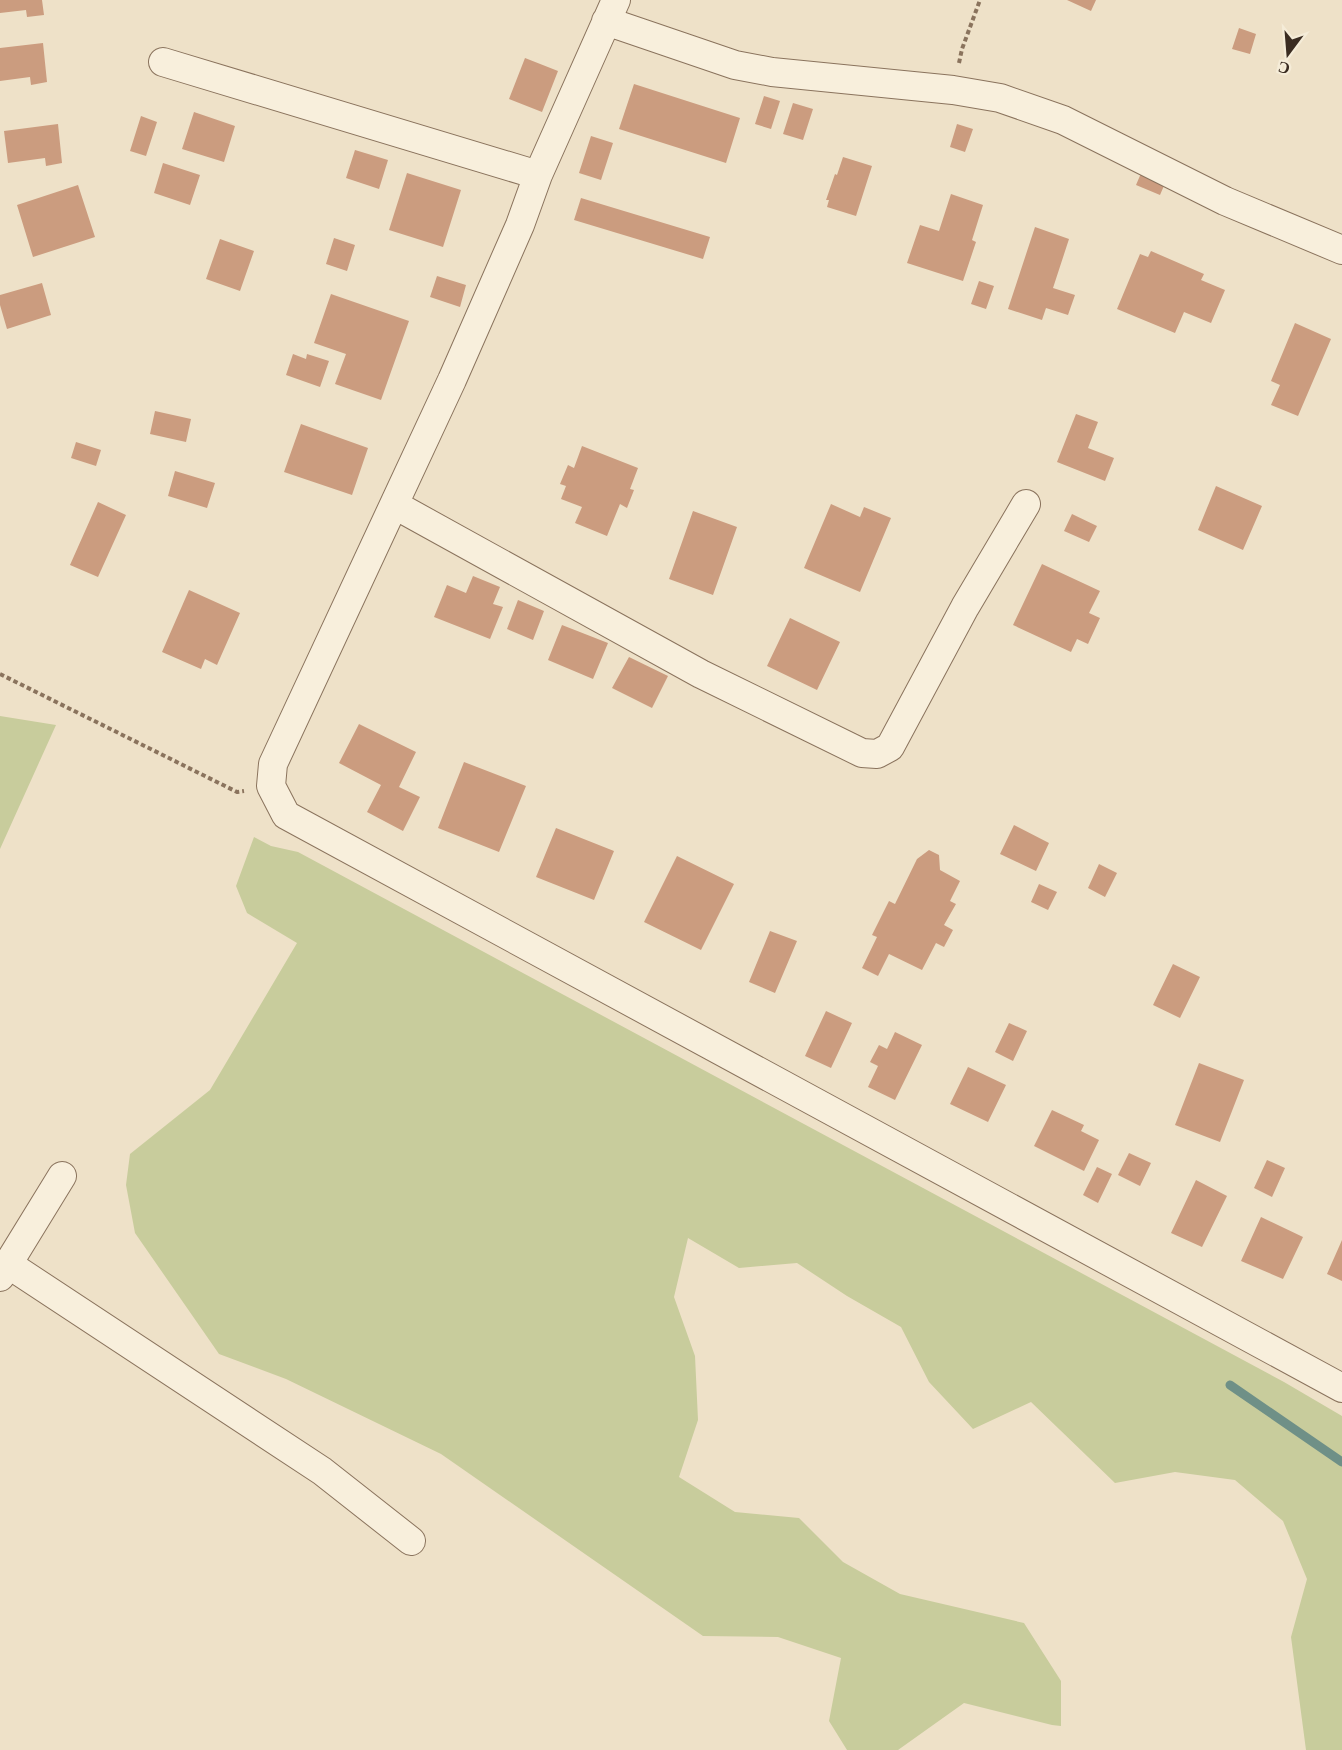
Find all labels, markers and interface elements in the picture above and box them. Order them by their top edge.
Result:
north arrow [1258,24,1318,84]
text: С [1276,58,1292,78]

